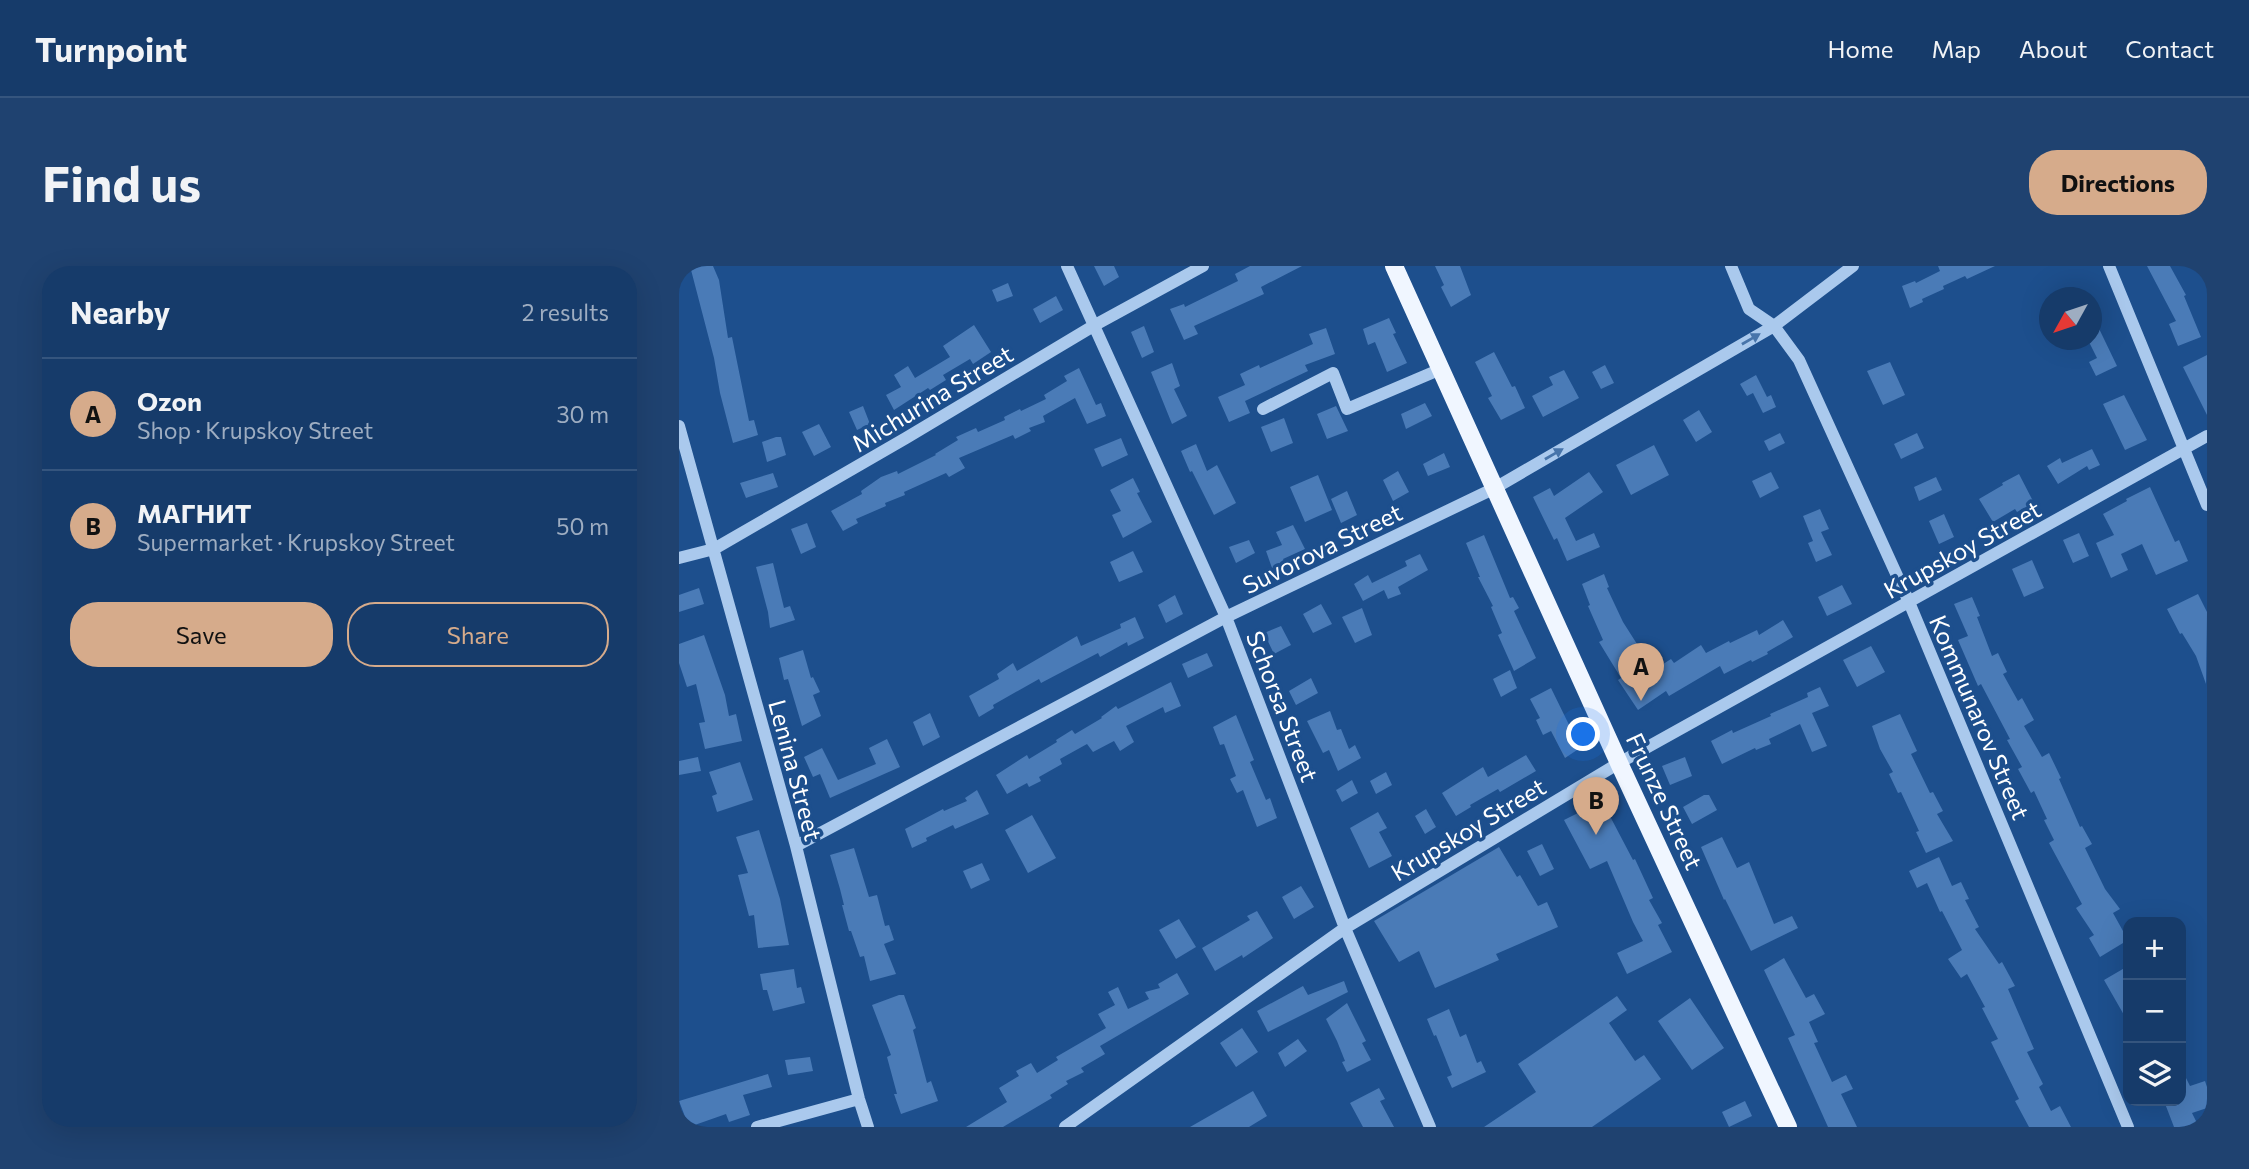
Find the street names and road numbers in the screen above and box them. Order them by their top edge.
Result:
street label: Michurina Street [846,338,1018,457]
street label: Krupskoy Street [1878,494,2046,604]
street label: Suvorova Street [1238,497,1407,599]
street label: Kommunarov Street [1924,611,2036,824]
street label: Schorsa Street [1241,627,1325,786]
street label: Lenina Street [763,696,829,844]
street label: Frunze Street [1621,728,1709,874]
street label: Krupskoy Street [1385,771,1551,887]

